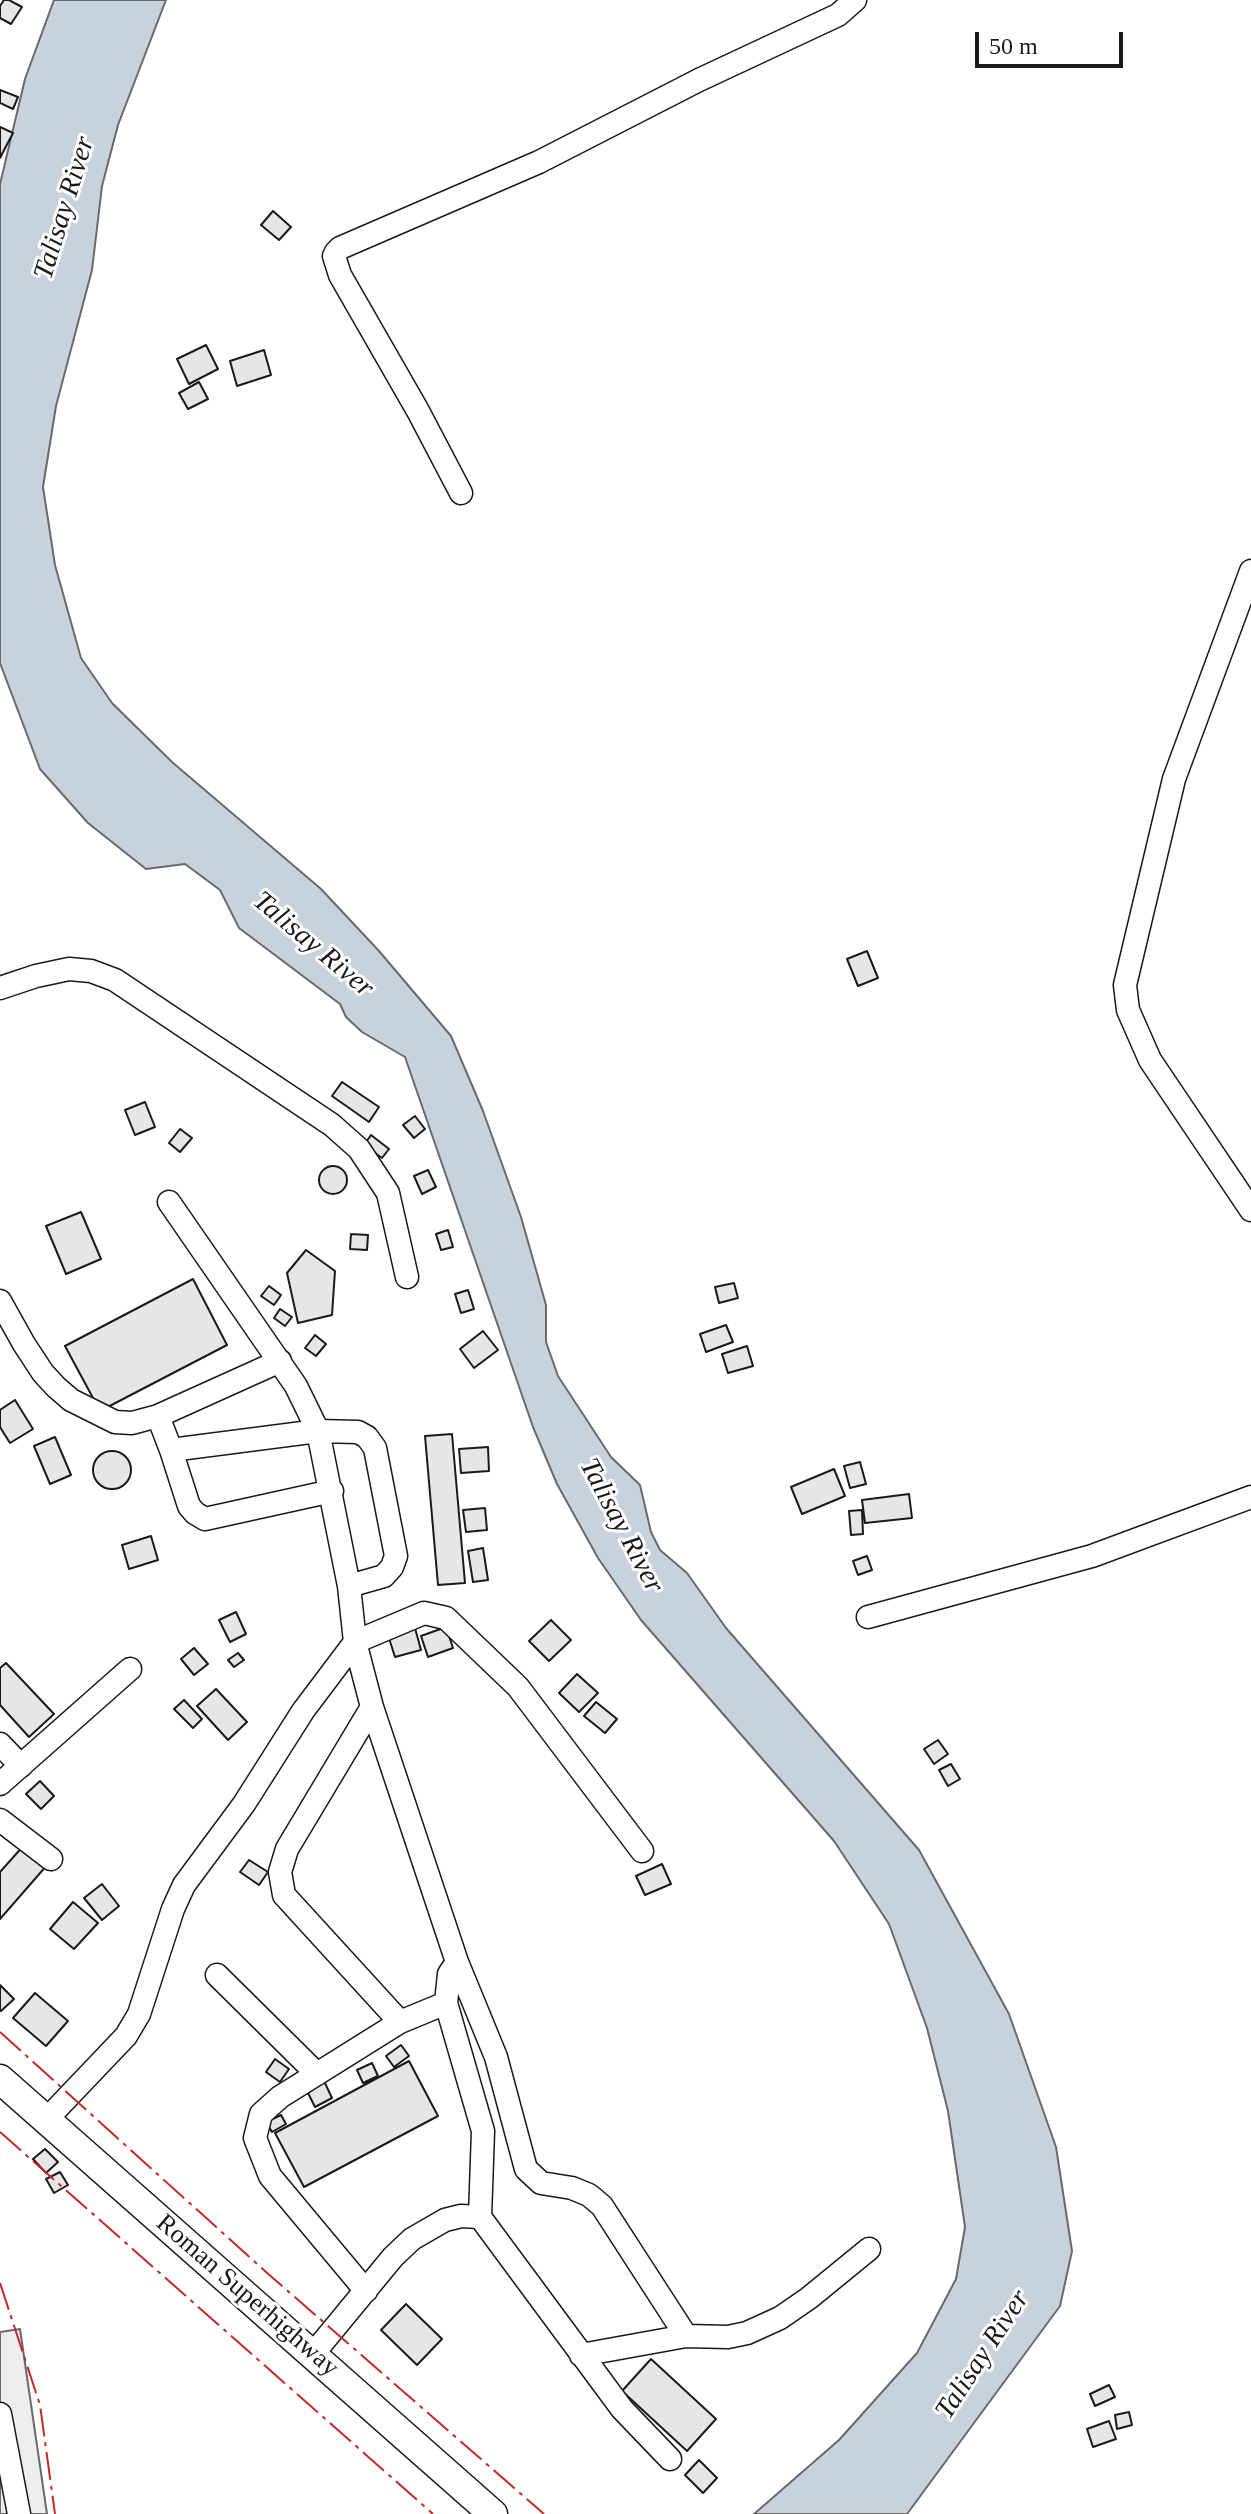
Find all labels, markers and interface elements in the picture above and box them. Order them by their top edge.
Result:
scale bar [979,16,1127,66]
text: 50 m [989,33,1038,59]
water label: Talisay River [27,133,103,283]
water label: Talisay River [246,885,380,1005]
water label: Talisay River [572,1453,670,1599]
street label: Roman Superhighway [149,2208,345,2384]
water label: Talisay River [929,2284,1037,2426]

